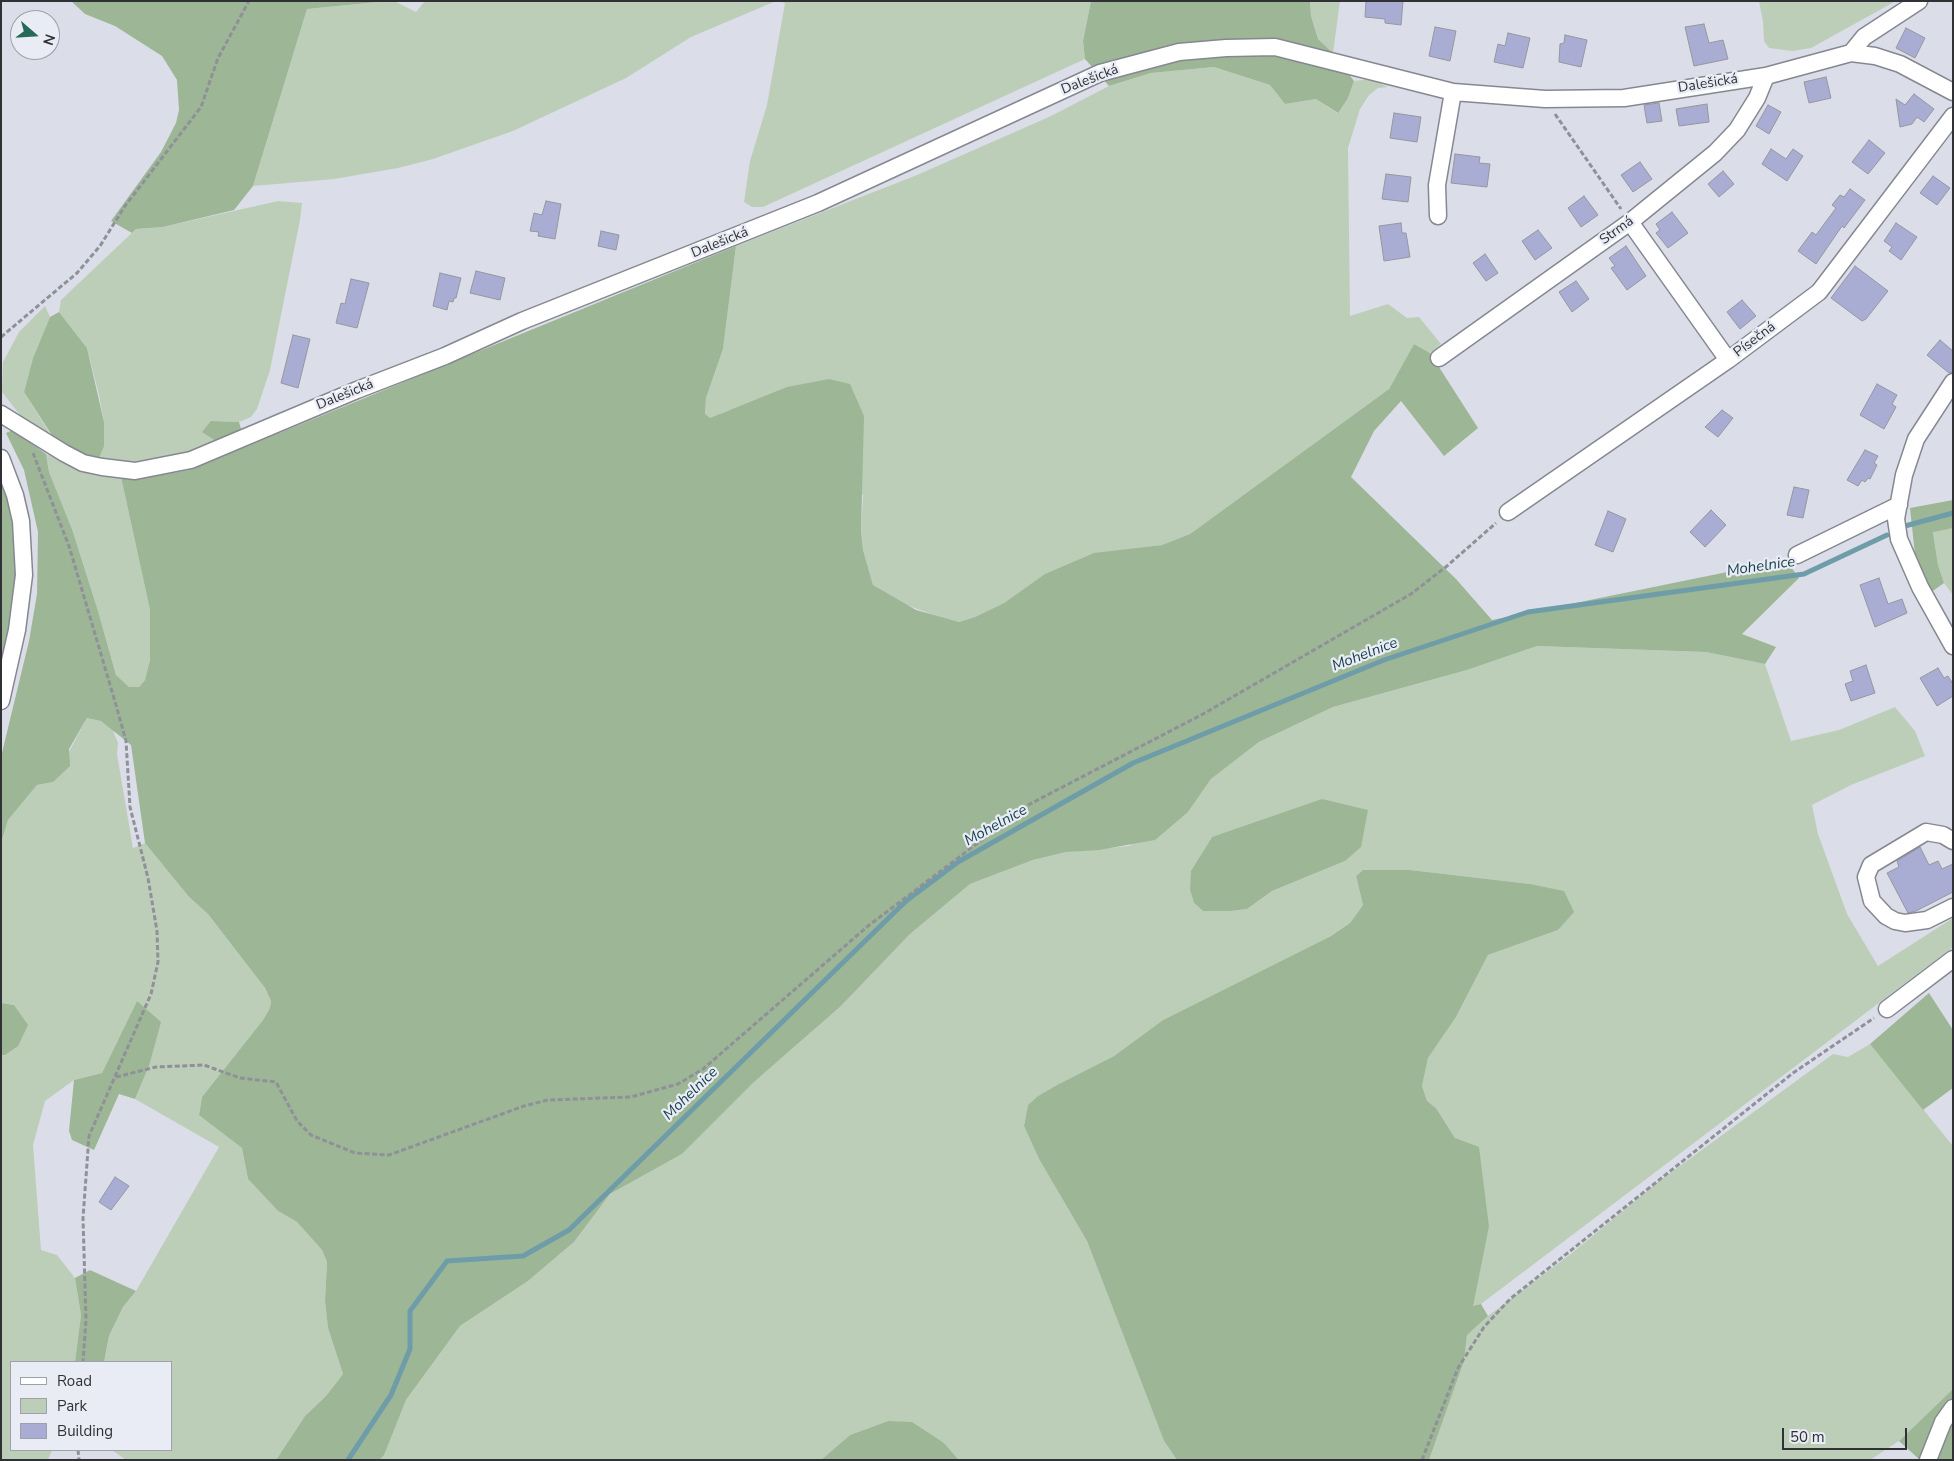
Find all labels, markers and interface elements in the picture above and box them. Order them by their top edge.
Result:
north arrow [10,10,60,60]
text: N [38,32,59,48]
street label: Dalešická [1059,61,1121,99]
street label: Dalešická [1677,71,1739,97]
street label: Strmá [1597,213,1637,249]
street label: Dalešická [689,224,751,262]
street label: Písečná [1731,319,1779,361]
street label: Dalešická [314,376,376,414]
water label: Mohelnice [1726,553,1796,581]
water label: Mohelnice [1330,634,1400,676]
water label: Mohelnice [962,801,1030,851]
water label: Mohelnice [660,1064,722,1124]
legend [10,1361,172,1451]
text: Road [57,1371,92,1391]
text: Park [57,1396,87,1416]
scale bar [1784,1418,1909,1450]
text: Building [57,1421,113,1441]
text: 50 m [1790,1427,1825,1447]

